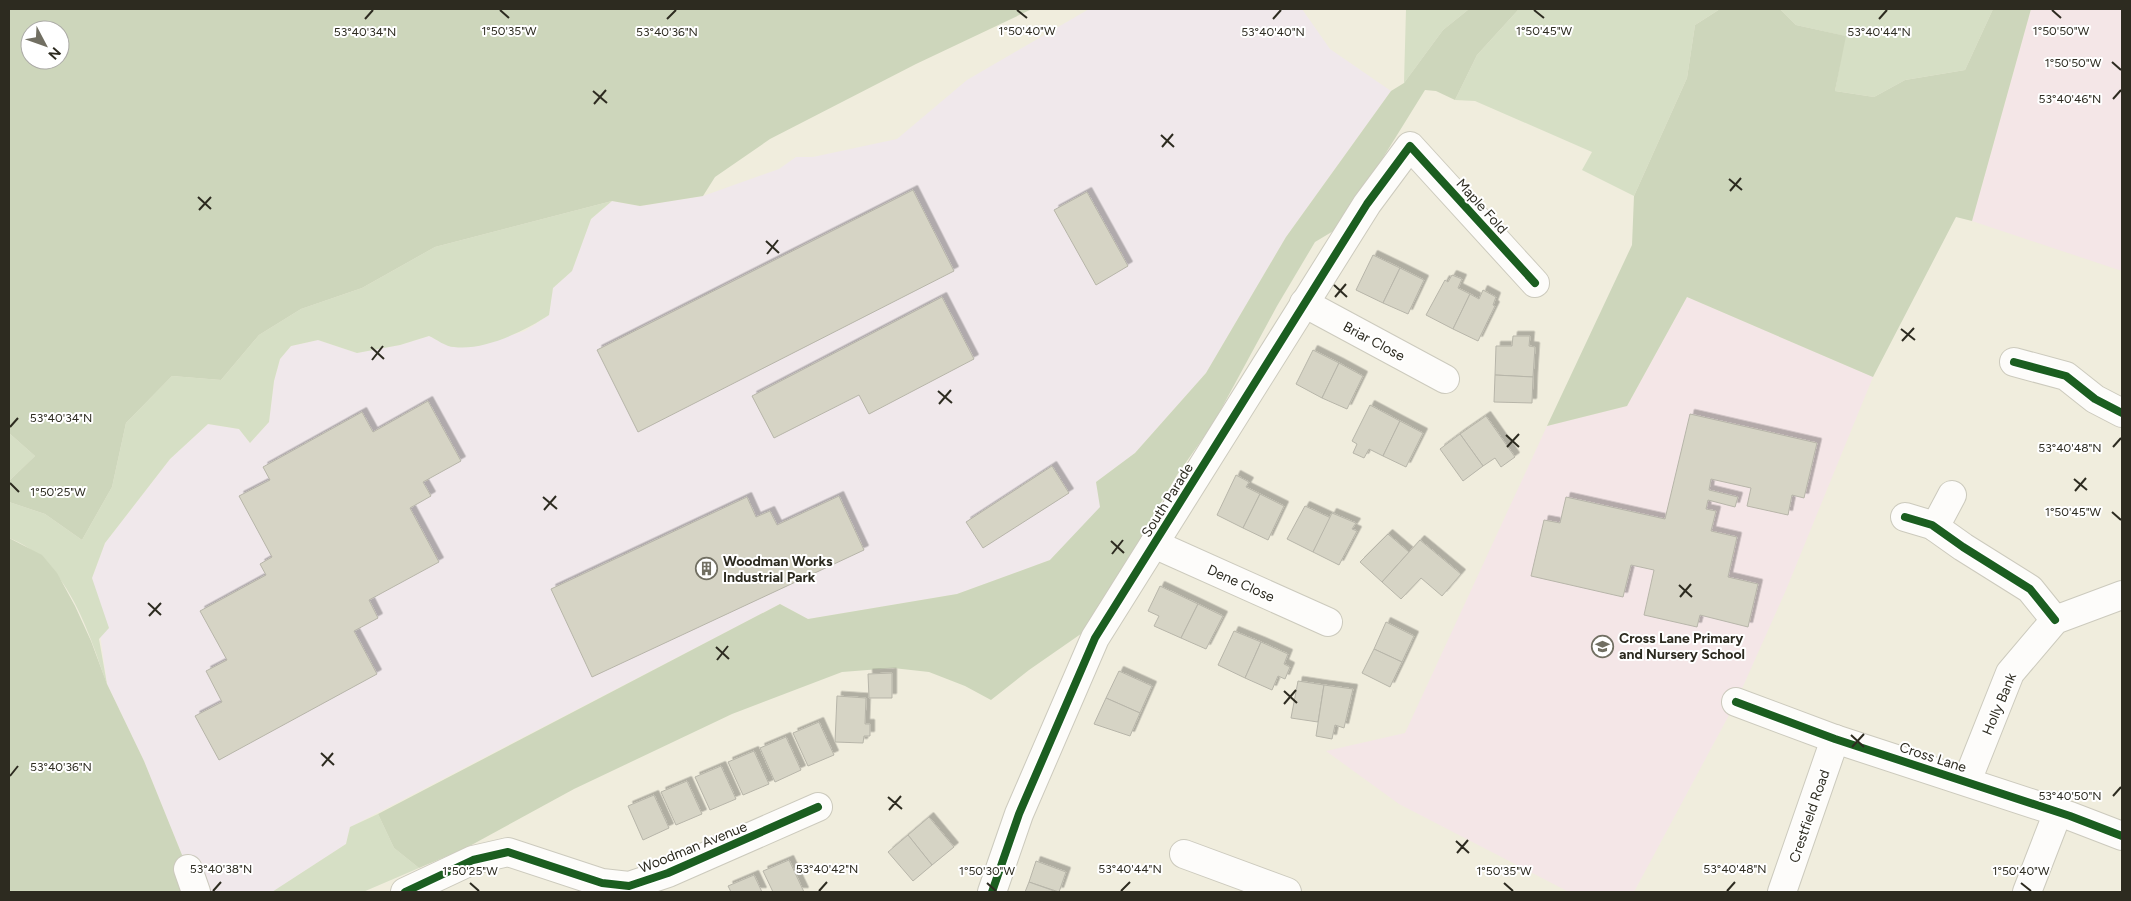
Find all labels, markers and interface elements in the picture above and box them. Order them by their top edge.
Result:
north arrow [20,20,70,70]
text: 1°50'35"W [481,24,537,38]
text: 1°50'40"W [999,24,1056,38]
text: 1°50'45"W [1516,24,1573,38]
text: 1°50'50"W [2033,24,2090,38]
text: 53°40'34"N [334,25,396,39]
text: 53°40'36"N [636,25,698,39]
text: 53°40'40"N [1241,25,1305,39]
text: 53°40'44"N [1847,25,1911,39]
text: N [44,44,64,63]
text: 1°50'50"W [2045,56,2102,70]
text: 53°40'46"N [2039,92,2101,106]
street label: Maple Fold [1452,175,1511,237]
street label: Briar Close [1340,318,1408,365]
text: 53°40'34"N [30,411,92,425]
text: 53°40'48"N [2038,441,2102,455]
street label: South Parade [1138,460,1197,540]
text: 1°50'25"W [30,485,86,499]
text: 1°50'45"W [2045,505,2102,519]
place label: Woodman Works Industrial Park [723,553,833,586]
building icon: Woodman Works Industrial Park [695,557,719,581]
street label: Dene Close [1205,561,1277,606]
place label: Cross Lane Primary and Nursery School [1619,630,1745,663]
school or university icon: Cross Lane Primary and Nursery School [1591,634,1615,658]
street label: Holly Bank [1979,670,2020,738]
street label: Cross Lane [1897,739,1969,776]
text: 53°40'36"N [30,760,92,774]
street label: Crestfield Road [1786,767,1833,865]
text: 53°40'50"N [2038,789,2102,803]
street label: Woodman Avenue [637,818,750,877]
text: 53°40'38"N [190,862,252,876]
text: 53°40'42"N [796,862,858,876]
text: 53°40'44"N [1098,862,1162,876]
text: 53°40'48"N [1703,862,1767,876]
text: 1°50'25"W [442,864,498,878]
text: 1°50'30"W [959,864,1015,878]
text: 1°50'35"W [1476,864,1532,878]
text: 1°50'40"W [1993,864,2050,878]

